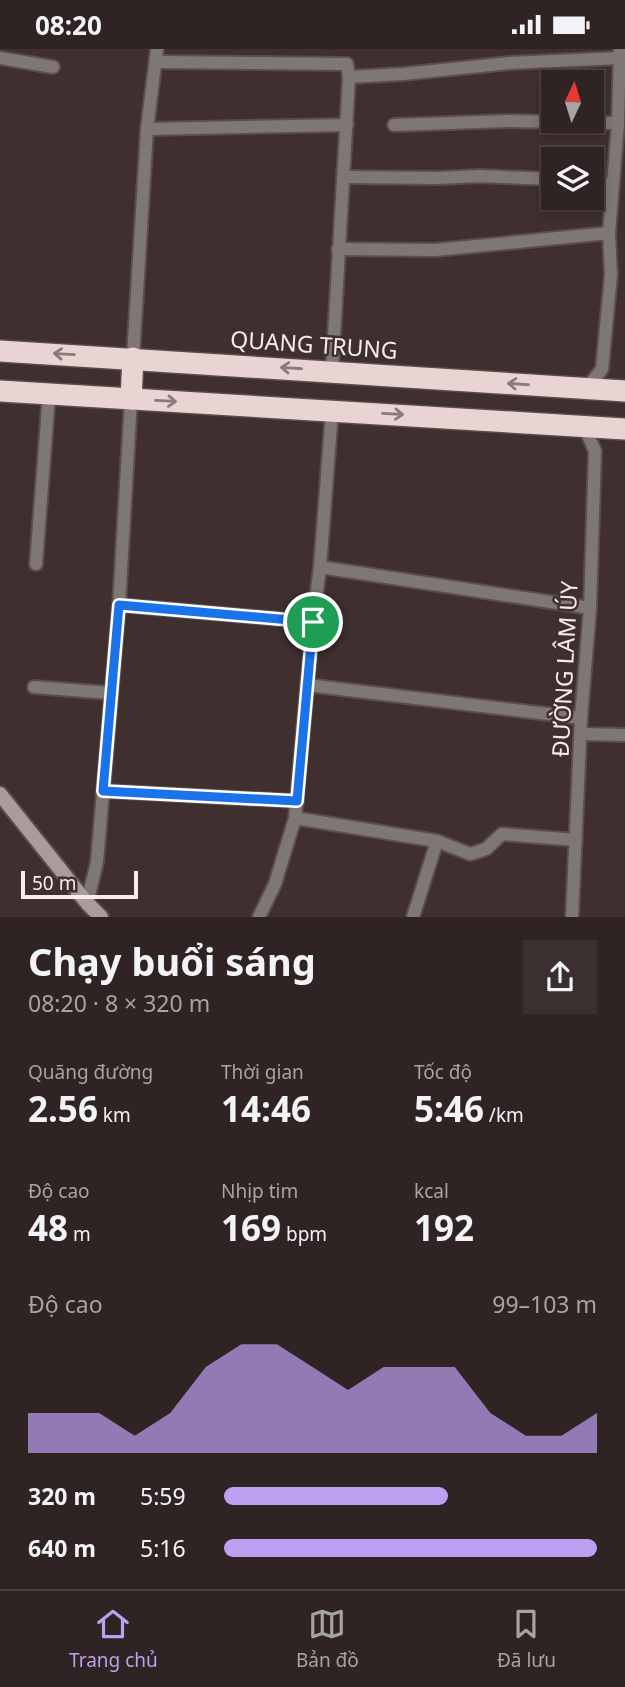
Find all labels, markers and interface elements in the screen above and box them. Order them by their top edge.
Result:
text: 08:20 [35,7,102,43]
north arrow [541,70,604,133]
map controls [541,70,604,210]
button: layers [541,147,604,210]
street label: QUANG TRUNG [229,322,399,366]
one-way arrow [53,348,76,361]
one-way arrow [280,362,303,375]
one-way arrow [508,377,530,390]
one-way arrow [154,395,177,408]
one-way arrow [381,408,404,421]
street label: ĐƯỜNG LÂM ÚY [543,579,585,758]
pin [283,592,343,652]
icon: arrive [294,603,332,641]
scale bar [21,868,138,900]
text: 50 m [32,870,76,896]
text: Chạy buổi sáng [28,935,316,987]
button: share [523,940,597,1014]
text: 08:20 · 8 × 320 m [28,987,210,1019]
text: Quãng đường [28,1059,153,1085]
text: Thời gian [221,1059,304,1085]
text: Tốc độ [414,1059,472,1085]
text: 2.56 [28,1085,98,1132]
text: 14:46 [221,1085,311,1132]
text: 5:46 [414,1085,484,1132]
text: km [98,1102,131,1128]
text: /km [484,1102,524,1128]
text: Độ cao [28,1178,90,1204]
text: Nhịp tim [221,1178,298,1204]
text: kcal [414,1178,449,1204]
text: 48 [28,1204,68,1251]
text: 169 [221,1204,281,1251]
text: 192 [414,1204,474,1251]
text: m [68,1221,91,1247]
text: bpm [281,1221,327,1247]
text: Độ cao [28,1288,103,1320]
text: 99–103 m [492,1288,597,1320]
text: 320 m [28,1480,96,1512]
text: 5:59 [140,1480,186,1512]
text: 640 m [28,1532,96,1564]
text: 5:16 [140,1532,186,1564]
tab: Trang chủ [69,1605,158,1673]
tab: Bản đồ [296,1605,359,1673]
tab: Đã lưu [497,1605,556,1673]

